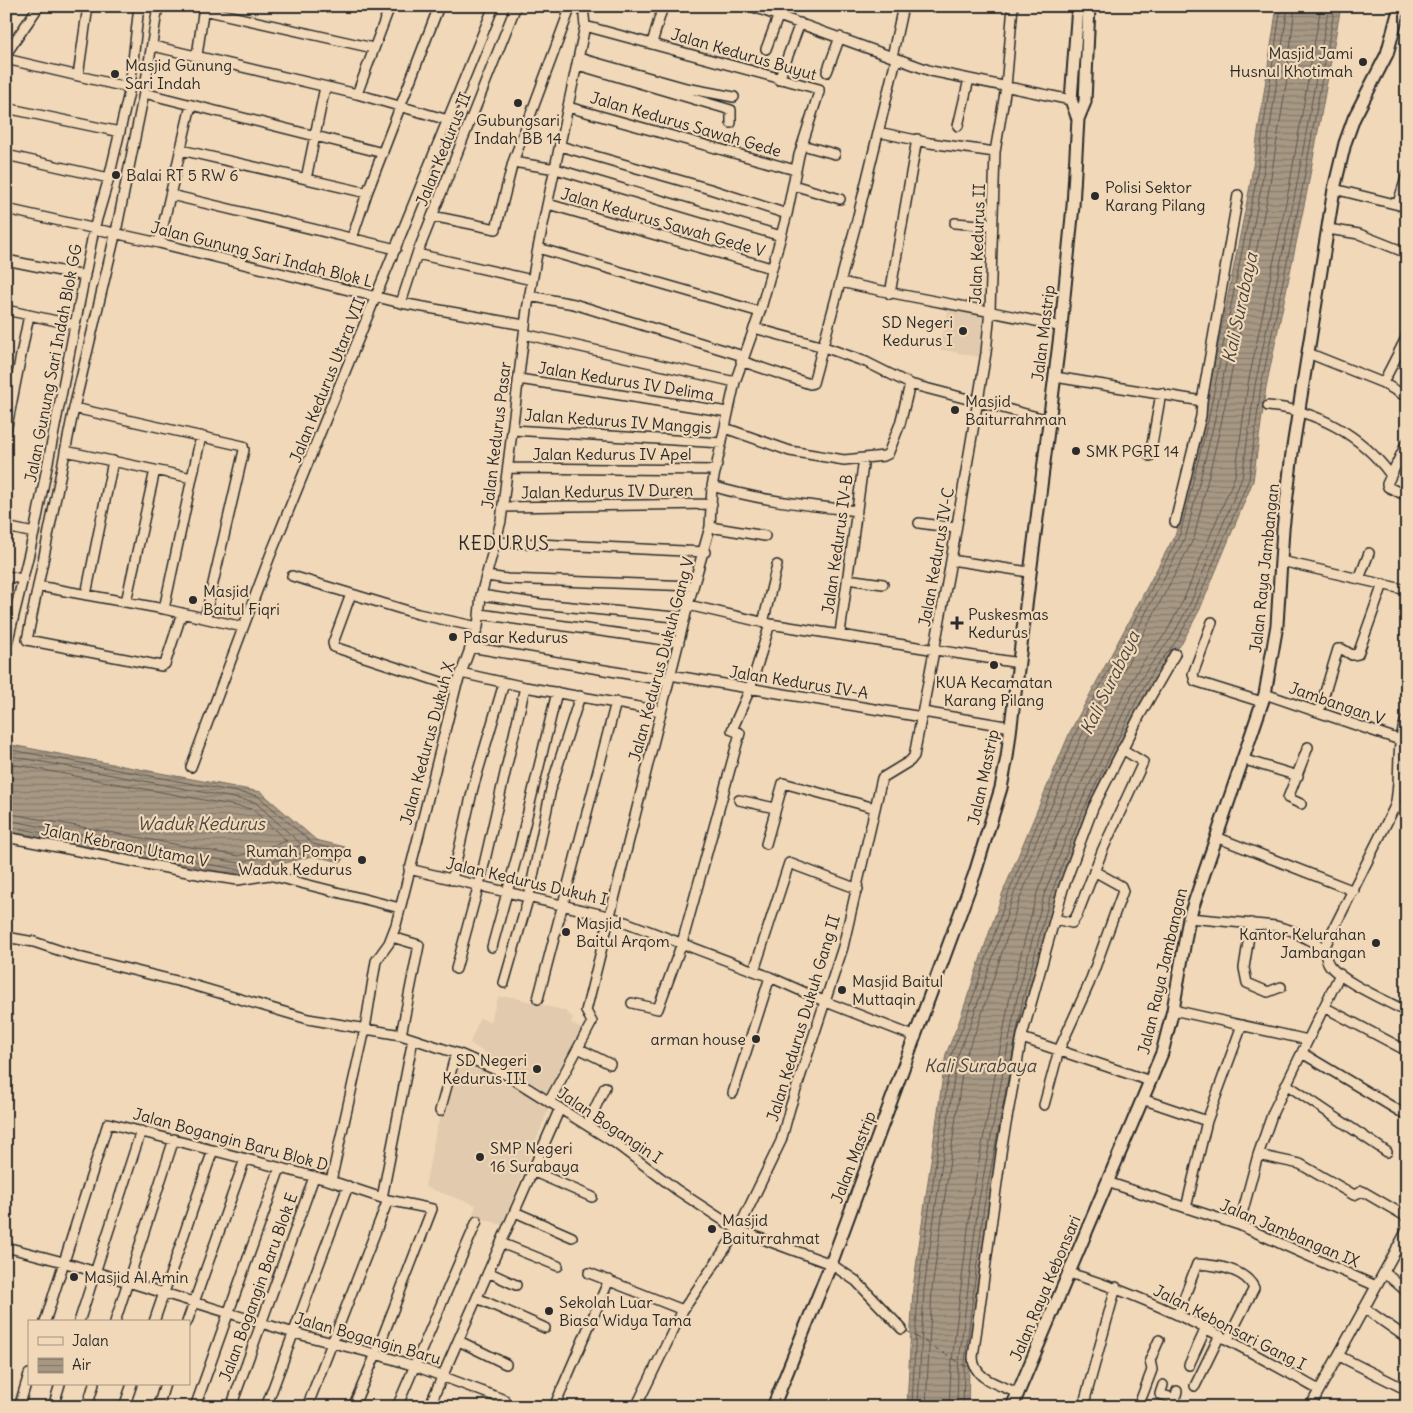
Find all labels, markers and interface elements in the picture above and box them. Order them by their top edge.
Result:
street label: Jalan Kedurus Buyut [669,24,820,85]
place label: Masjid Jami Husnul Khotimah [1230,43,1353,81]
place label: Masjid Gunung Sari Indah [125,55,232,93]
marker: Masjid Jami Husnul Khotimah [1357,56,1369,68]
marker: Masjid Gunung Sari Indah [109,68,121,80]
street label: Jalan Kedurus Sawah Gede [588,87,784,161]
street label: Jalan Kedurus II [411,89,475,209]
marker: Gubungsari Indah BB 14 [512,97,524,109]
place label: Gubungsari Indah BB 14 [474,110,562,148]
place label: Balai RT 5 RW 6 [126,165,239,185]
marker: Balai RT 5 RW 6 [110,169,122,181]
place label: Polisi Sektor Karang Pilang [1105,177,1206,215]
street label: Jalan Kedurus Sawah Gede V [559,183,767,261]
street label: Jalan Kedurus II [965,183,989,305]
marker: Polisi Sektor Karang Pilang [1089,190,1101,202]
street label: Jalan Gunung Sari Indah Blok L [149,217,375,291]
street label: Jalan Gunung Sari Indah Blok GG [20,242,86,484]
water label: Kali Surabaya [1217,249,1263,365]
street label: Jalan Mastrip [1027,284,1059,382]
street label: Jalan Kedurus Utara VII [285,295,369,465]
place label: SD Negeri Kedurus I [882,312,953,350]
marker: SD Negeri Kedurus I [957,325,969,337]
street label: Jalan Kedurus IV Delima [537,357,715,405]
street label: Jalan Kedurus Pasar [477,360,515,510]
place label: Masjid Baiturrahman [965,391,1067,429]
street label: Jalan Kedurus IV Manggis [524,404,712,438]
marker: Masjid Baiturrahman [949,404,961,416]
place label: SMK PGRI 14 [1086,441,1179,461]
street label: Jalan Kedurus IV Apel [532,444,692,464]
marker: SMK PGRI 14 [1070,445,1082,457]
street label: Jalan Kedurus IV-B [817,473,857,615]
street label: Jalan Kedurus IV Duren [521,479,693,503]
street label: Jalan Raya Jambangan [1245,482,1283,654]
street label: Jalan Kedurus IV-C [914,486,958,628]
district label: KEDURUS [458,531,550,555]
street label: Jalan Kedurus Dukuh Gang V [624,555,698,763]
place label: Masjid Baitul Fiqri [203,581,280,619]
marker: Masjid Baitul Fiqri [187,594,199,606]
place label: Puskesmas Kedurus [968,604,1049,642]
marker: Puskesmas Kedurus [950,616,964,630]
water label: Kali Surabaya [1075,626,1145,738]
place label: Pasar Kedurus [463,627,568,647]
marker: Pasar Kedurus [447,631,459,643]
street label: Jalan Kedurus Dukuh X [396,659,458,827]
marker: KUA Kecamatan Karang Pilang [988,659,1000,671]
street label: Jalan Kedurus IV-A [728,661,870,703]
place label: KUA Kecamatan Karang Pilang [935,672,1053,710]
street label: Jambangan V [1287,677,1387,729]
street label: Jalan Mastrip [963,728,1003,826]
water label: Waduk Kedurus [137,812,267,835]
street label: Jalan Kebraon Utama V [40,819,210,871]
place label: Rumah Pompa Waduk Kedurus [238,841,352,879]
street label: Jalan Kedurus Dukuh I [444,853,610,909]
marker: Rumah Pompa Waduk Kedurus [356,854,368,866]
street label: Jalan Raya Jambangan [1133,886,1191,1056]
street label: Jalan Kedurus Dukuh Gang II [762,912,844,1124]
place label: Masjid Baitul Arqom [576,913,670,951]
place label: Kantor Kelurahan Jambangan [1239,924,1366,962]
marker: Masjid Baitul Arqom [560,926,572,938]
marker: Kantor Kelurahan Jambangan [1370,937,1382,949]
place label: Masjid Baitul Muttaqin [852,971,943,1009]
marker: Masjid Baitul Muttaqin [836,984,848,996]
place label: arman house [651,1029,746,1049]
marker: arman house [750,1033,762,1045]
place label: SD Negeri Kedurus III [442,1050,527,1088]
water label: Kali Surabaya [924,1054,1038,1077]
marker: SD Negeri Kedurus III [531,1063,543,1075]
street label: Jalan Bogangin I [554,1082,666,1168]
street label: Jalan Bogangin Baru Blok D [131,1103,331,1175]
street label: Jalan Mastrip [826,1108,880,1206]
place label: SMP Negeri 16 Surabaya [490,1138,579,1176]
marker: SMP Negeri 16 Surabaya [474,1151,486,1163]
street label: Jalan Bogangin Baru Blok E [215,1190,301,1384]
street label: Jalan Jambangan IX [1217,1195,1363,1271]
place label: Masjid Baiturrahmat [722,1210,820,1248]
street label: Jalan Raya Kebonsari [1005,1212,1085,1364]
marker: Masjid Baiturrahmat [706,1223,718,1235]
place label: Masjid Al Amin [84,1267,188,1287]
marker: Masjid Al Amin [68,1271,80,1283]
street label: Jalan Kebonsari Gang I [1151,1280,1310,1374]
place label: Sekolah Luar Biasa Widya Tama [559,1292,692,1330]
marker: Sekolah Luar Biasa Widya Tama [543,1305,555,1317]
street label: Jalan Bogangin Baru [293,1308,443,1368]
legend [28,1320,190,1386]
text: Jalan [72,1331,109,1350]
text: Air [72,1355,91,1374]

